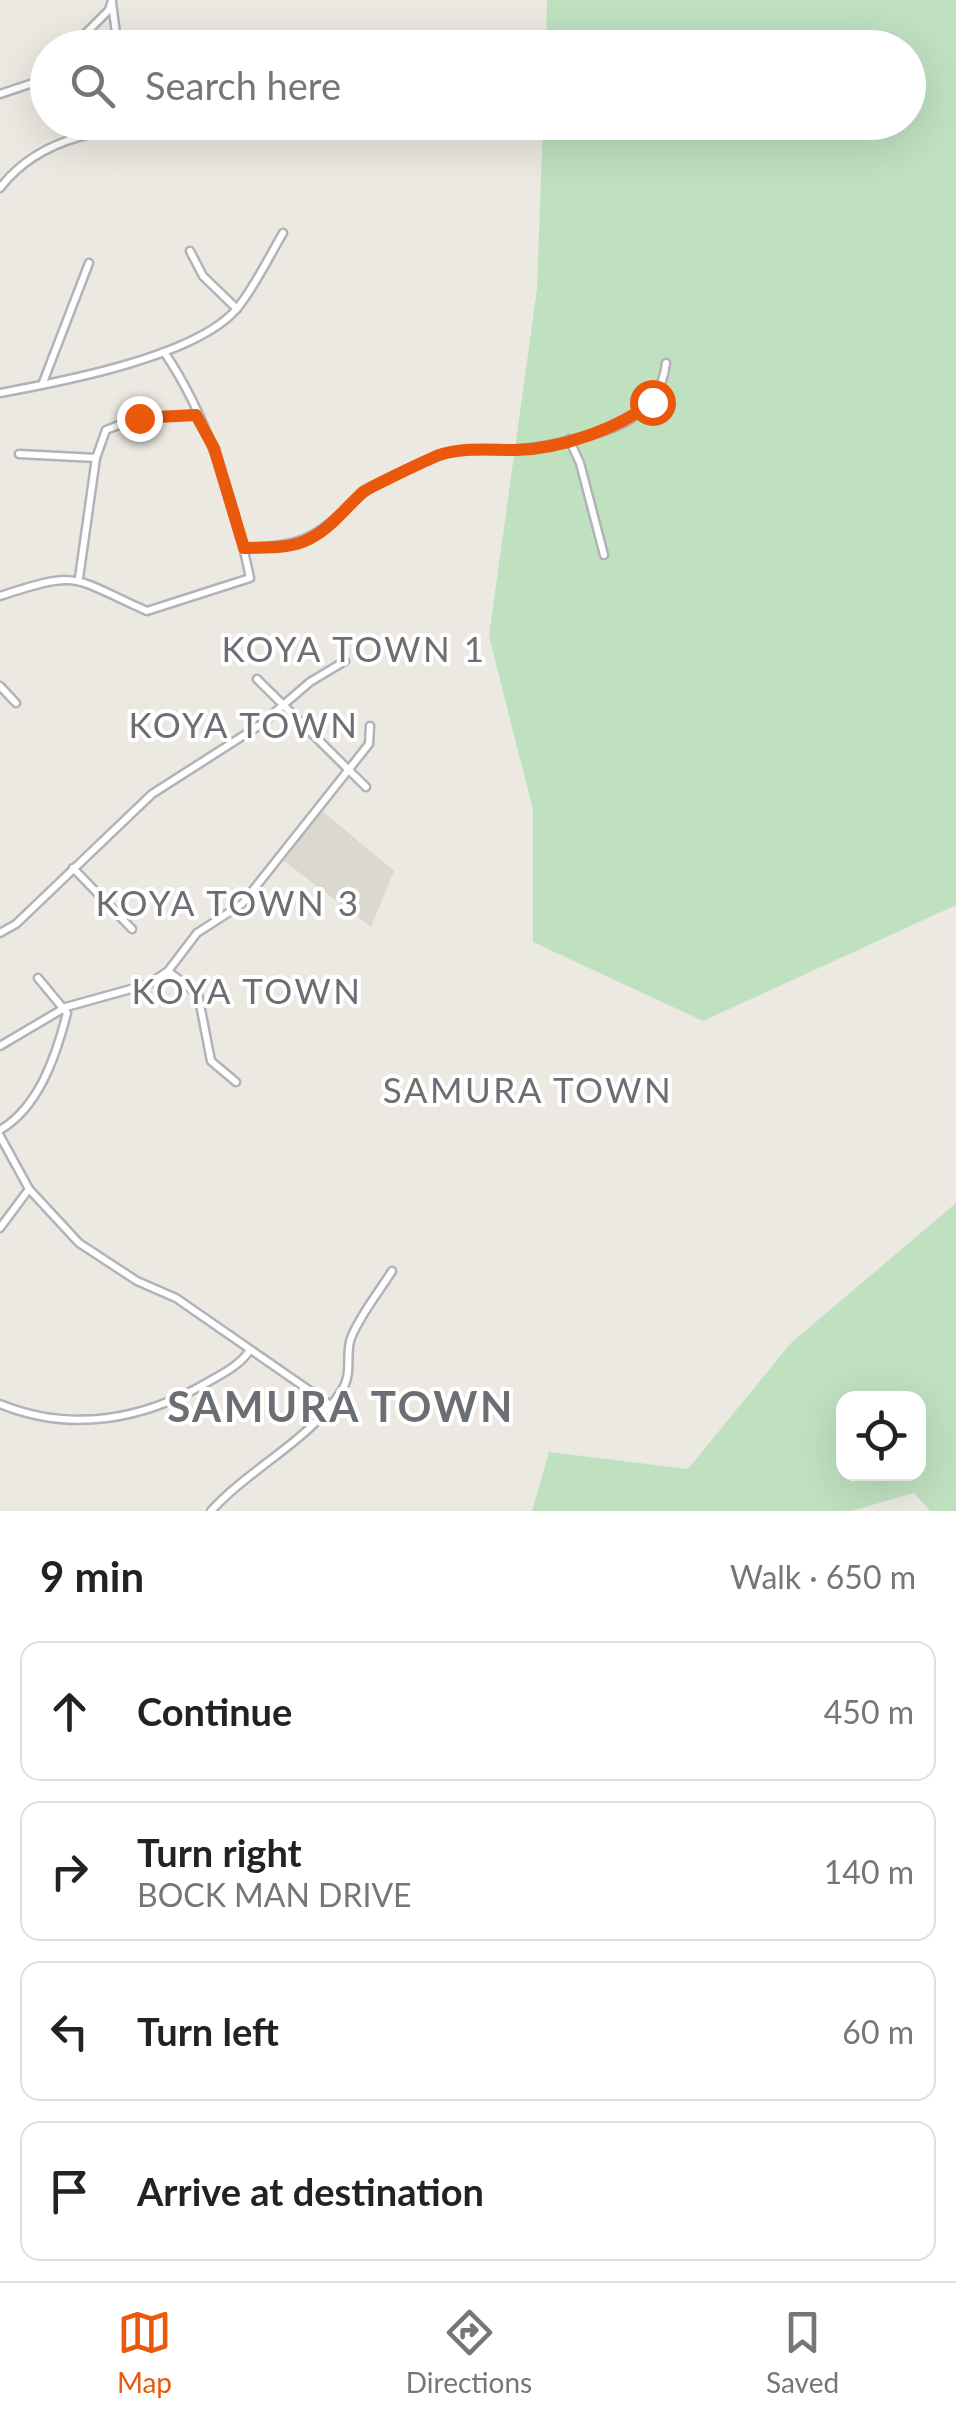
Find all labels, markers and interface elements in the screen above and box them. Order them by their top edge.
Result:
search box [30,30,926,140]
icon: search [65,58,120,113]
text: Search here [145,62,341,108]
route start [630,380,676,426]
route end [117,396,163,442]
district label: KOYA TOWN 1 [221,627,487,669]
district label: KOYA TOWN [129,703,359,745]
district label: KOYA TOWN 3 [95,881,361,923]
district label: KOYA TOWN [132,969,362,1011]
district label: SAMURA TOWN [383,1068,673,1110]
district label: SAMURA TOWN [167,1381,515,1431]
map controls [836,1391,926,1481]
button: locate [836,1391,926,1481]
text: 9 min [40,1551,144,1601]
text: Walk · 650 m [730,1557,916,1596]
icon: ahead [42,1684,97,1739]
text: Continue [137,1688,292,1734]
text: 450 m [824,1692,914,1731]
text: Turn right [137,1829,302,1875]
icon: right [42,1844,97,1899]
text: 140 m [824,1852,914,1891]
text: BOCK MAN DRIVE [137,1875,412,1914]
icon: left [42,2004,97,2059]
text: Turn left [137,2008,279,2054]
text: 60 m [842,2012,914,2051]
icon: arrive [42,2164,97,2219]
text: Arrive at destination [137,2168,484,2214]
tab: Map [117,2305,172,2399]
tab: Directions [406,2305,532,2399]
tab: Saved [766,2305,839,2399]

